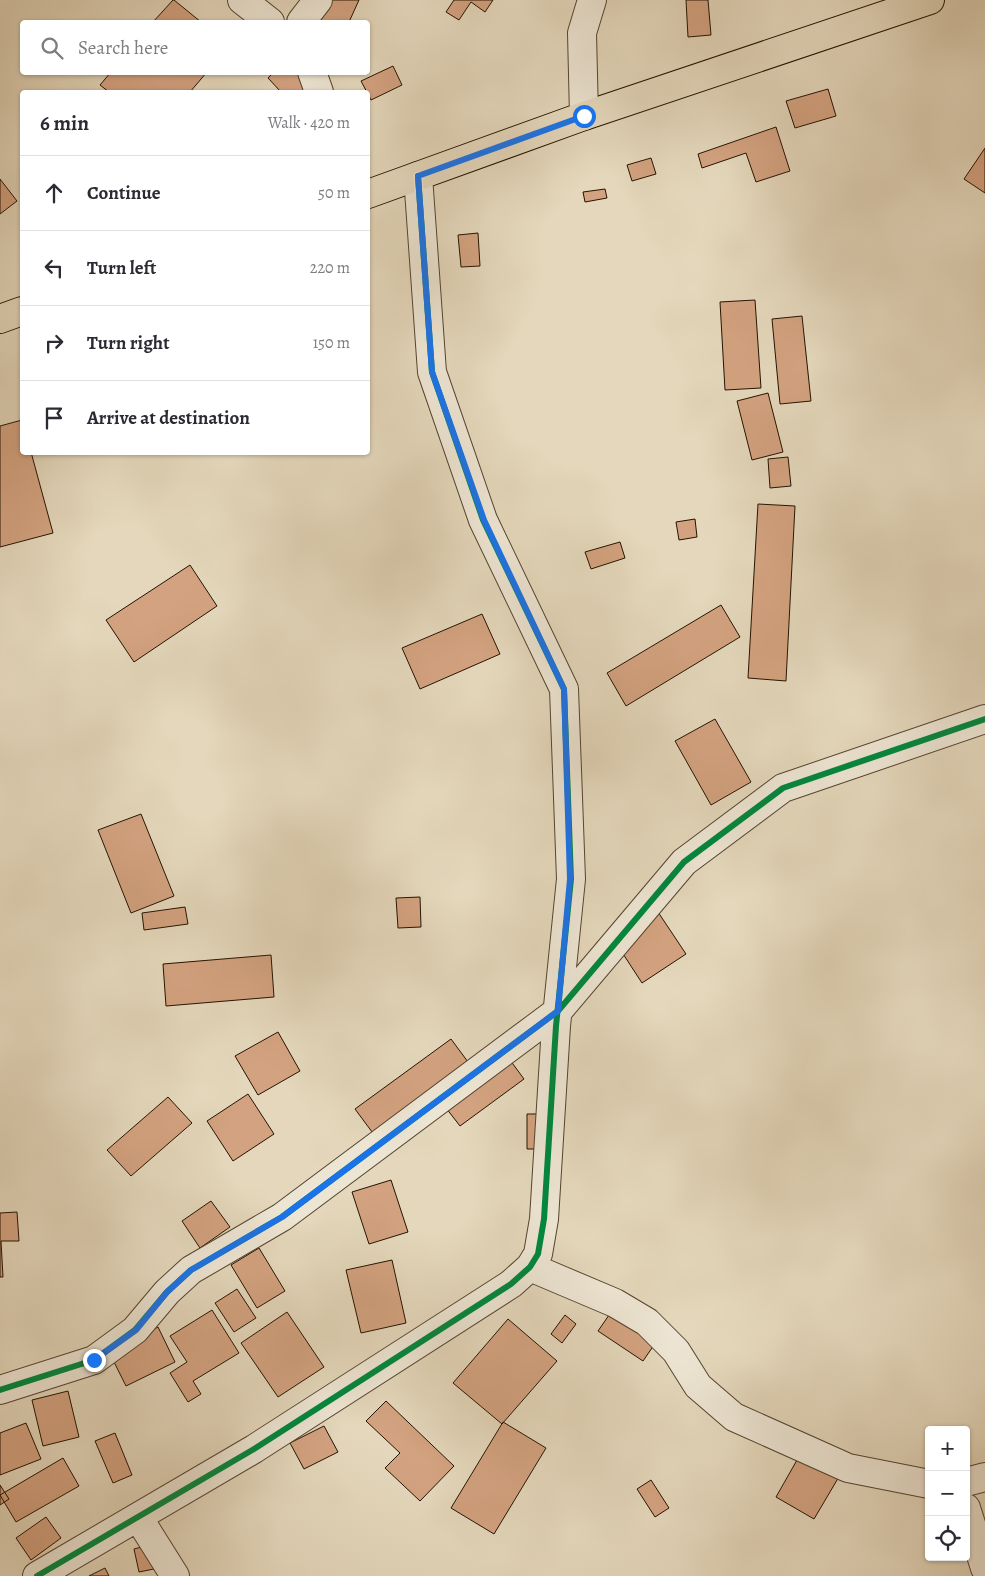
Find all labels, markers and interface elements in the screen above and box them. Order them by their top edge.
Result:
search box [20,20,370,75]
icon: search [38,34,66,62]
text: Search here [78,35,168,61]
route start [573,105,596,128]
text: 6 min [40,109,89,137]
text: Walk · 420 m [268,112,350,134]
icon: ahead [40,179,68,207]
text: Continue [87,180,161,206]
text: 50 m [318,182,350,204]
icon: left [40,254,68,282]
text: Turn left [87,255,156,281]
text: 220 m [310,257,350,279]
icon: right [40,329,68,357]
text: Turn right [87,330,169,356]
text: 150 m [313,332,350,354]
icon: arrive [40,404,68,432]
text: Arrive at destination [87,405,250,431]
route end [83,1349,106,1372]
map controls [925,1426,970,1561]
button: + [925,1426,970,1471]
button: − [925,1471,970,1516]
button: locate [925,1516,970,1561]

